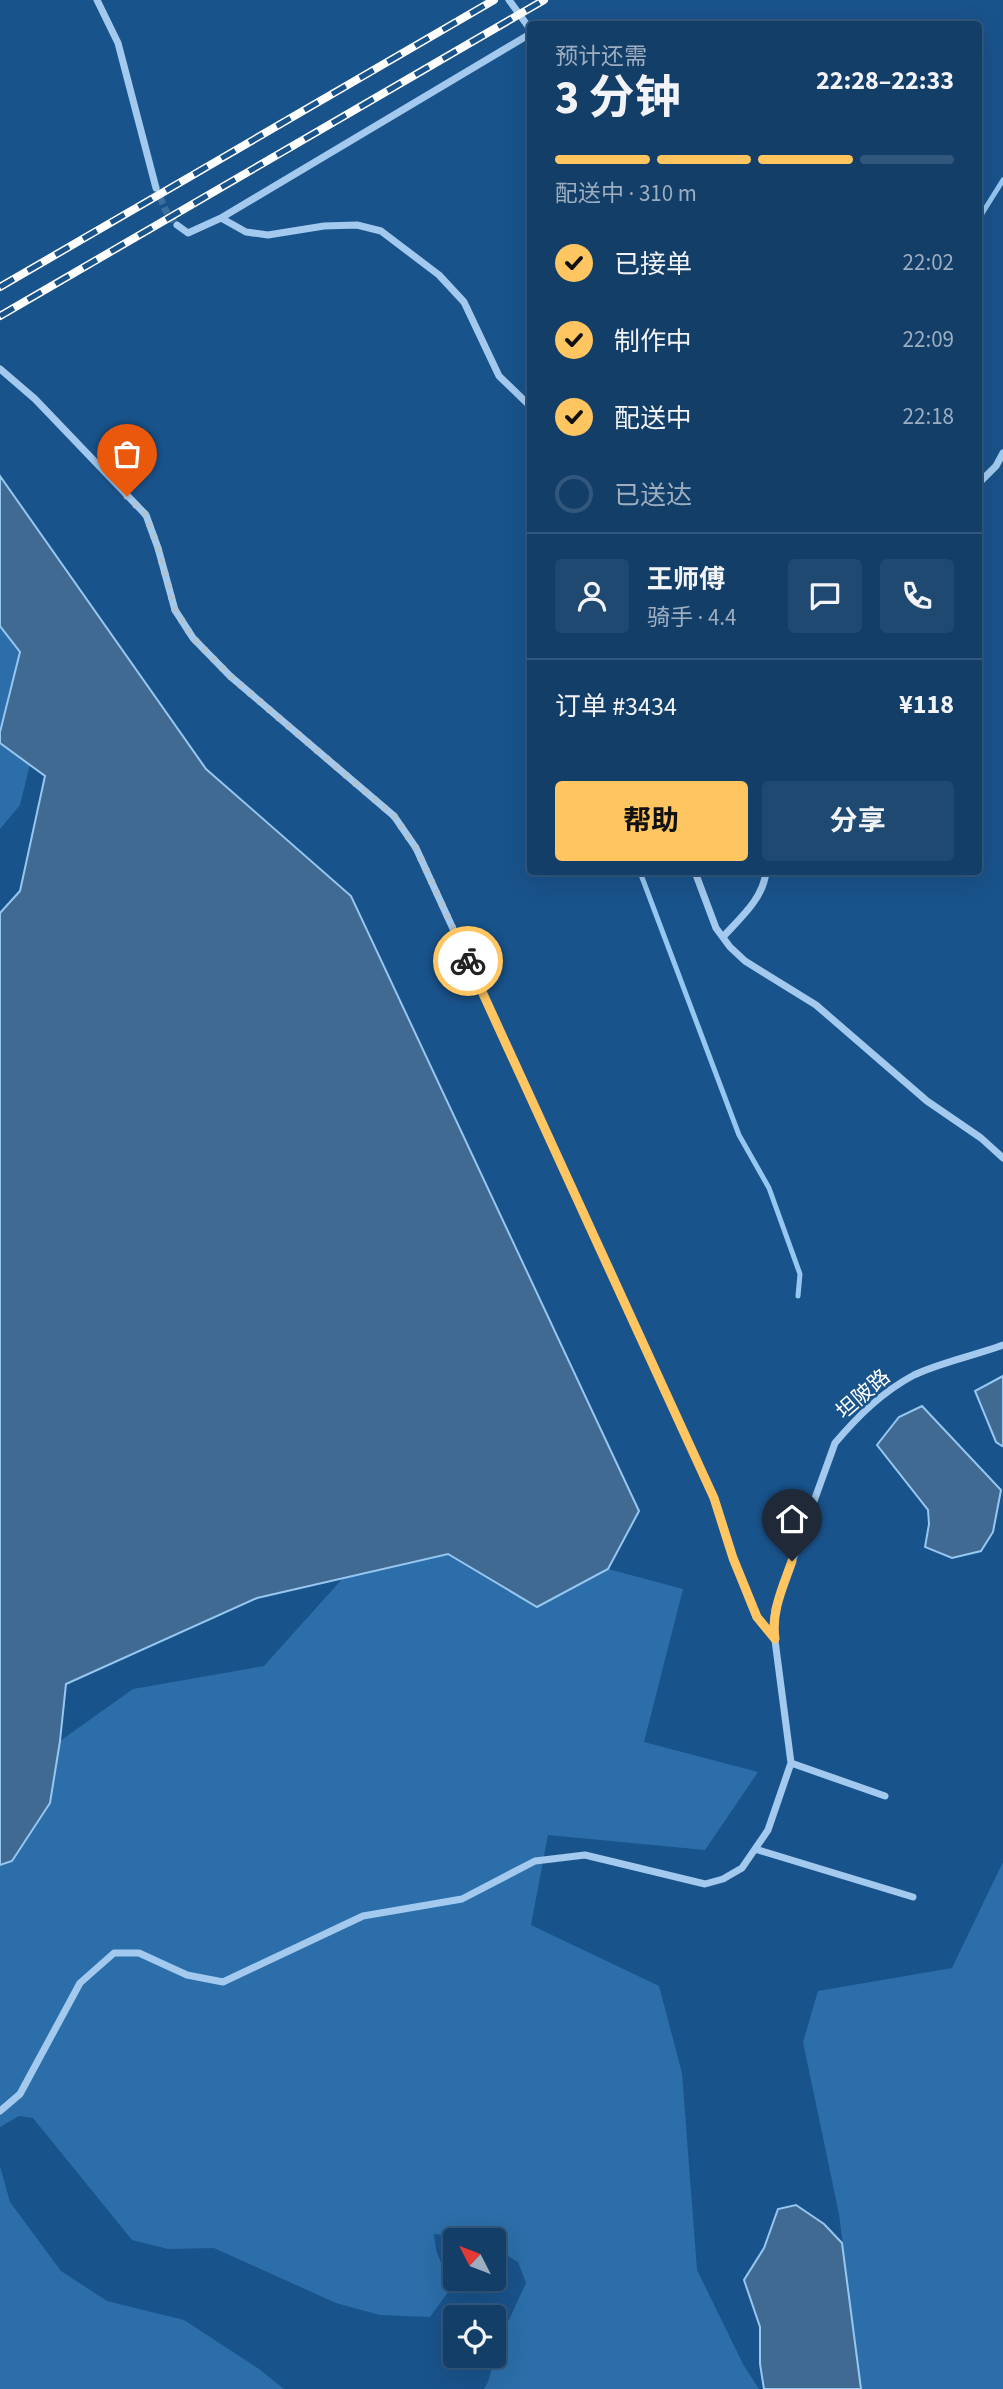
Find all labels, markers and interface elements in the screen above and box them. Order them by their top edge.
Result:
text: 预计还需 [555,40,647,73]
text: 22:28–22:33 [816,62,954,99]
text: 3 分钟 [555,66,681,131]
text: 配送中 · 310 m [555,177,697,210]
icon: check [555,244,593,282]
text: 已接单 [614,246,692,283]
text: 22:02 [903,246,954,279]
icon: check [555,321,593,359]
text: 制作中 [614,323,692,360]
text: 22:09 [903,323,954,356]
icon: check [555,398,593,436]
text: 配送中 [614,400,692,437]
text: 22:18 [903,400,954,433]
pin [97,424,157,496]
icon: bag [108,435,146,473]
text: 已送达 [614,477,692,514]
button: person [555,559,629,633]
button: chat [788,559,862,633]
button: phone [880,559,954,633]
text: 王师傅 [647,561,725,598]
text: 骑手 · 4.4 [647,601,737,634]
text: ¥118 [899,686,954,723]
text: 订单 #3434 [555,688,677,725]
button: 帮助 [555,781,748,861]
button: 分享 [762,781,954,861]
courier [433,926,503,996]
icon: bike [449,942,487,980]
street label: 坦陂路 [829,1362,897,1426]
pin [762,1489,822,1561]
icon: home [773,1500,811,1538]
north arrow [443,2228,506,2291]
map controls [443,2228,506,2368]
button: locate [443,2305,506,2368]

